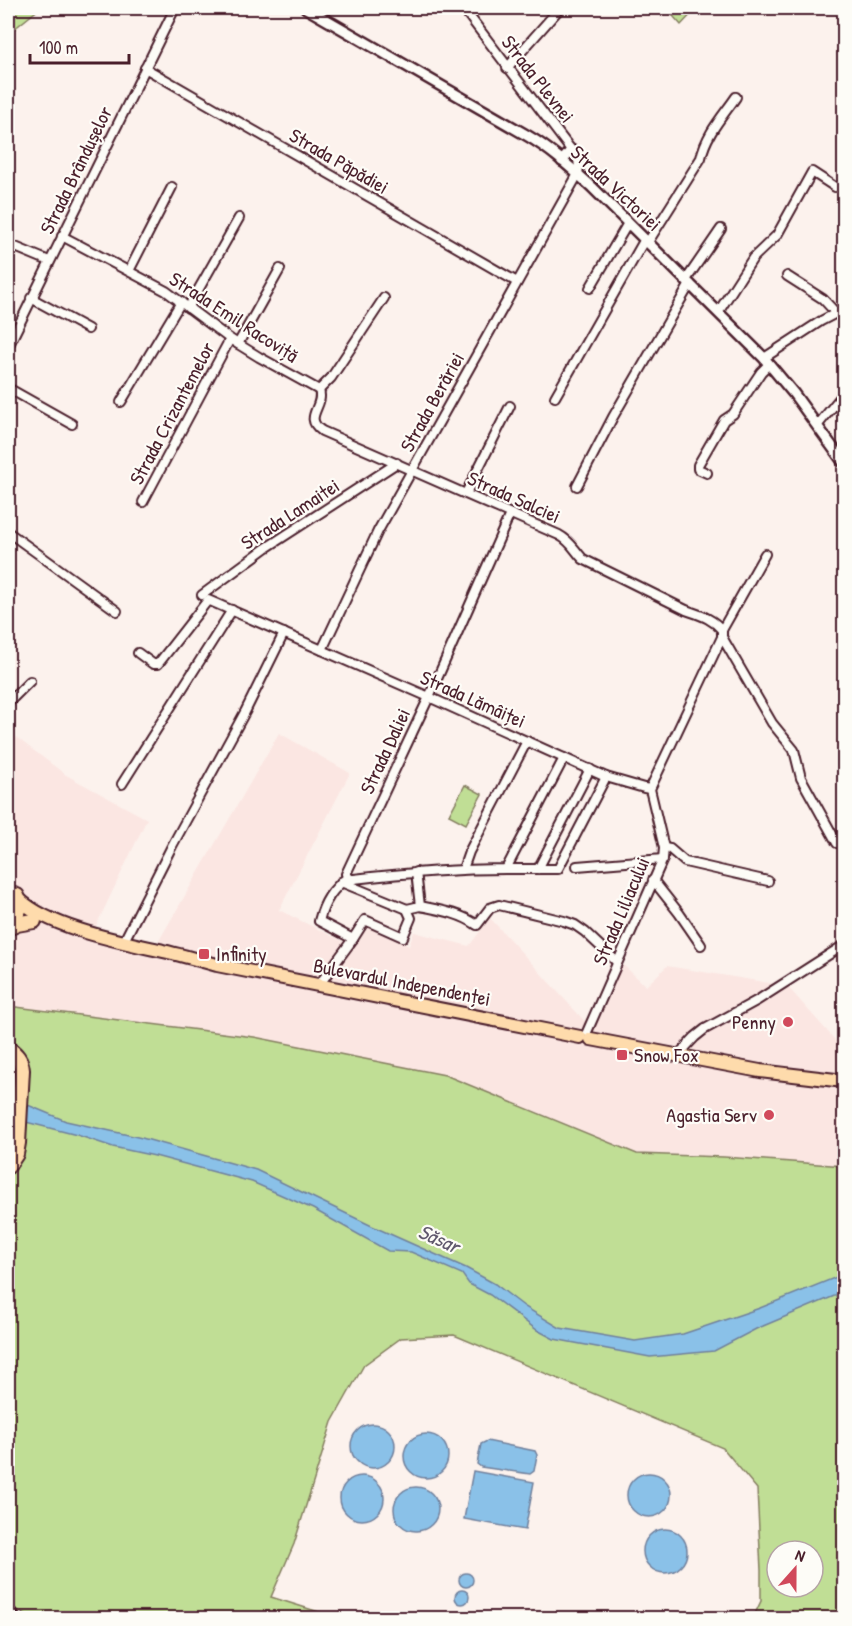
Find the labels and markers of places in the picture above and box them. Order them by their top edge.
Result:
place label: Infinity [216,940,267,967]
marker: Infinity [197,947,211,961]
place label: Penny [732,1008,776,1035]
marker: Penny [781,1015,795,1029]
place label: Snow Fox [634,1041,699,1068]
marker: Snow Fox [615,1048,629,1062]
place label: Agastia Serv [666,1101,757,1128]
marker: Agastia Serv [762,1108,776,1122]

